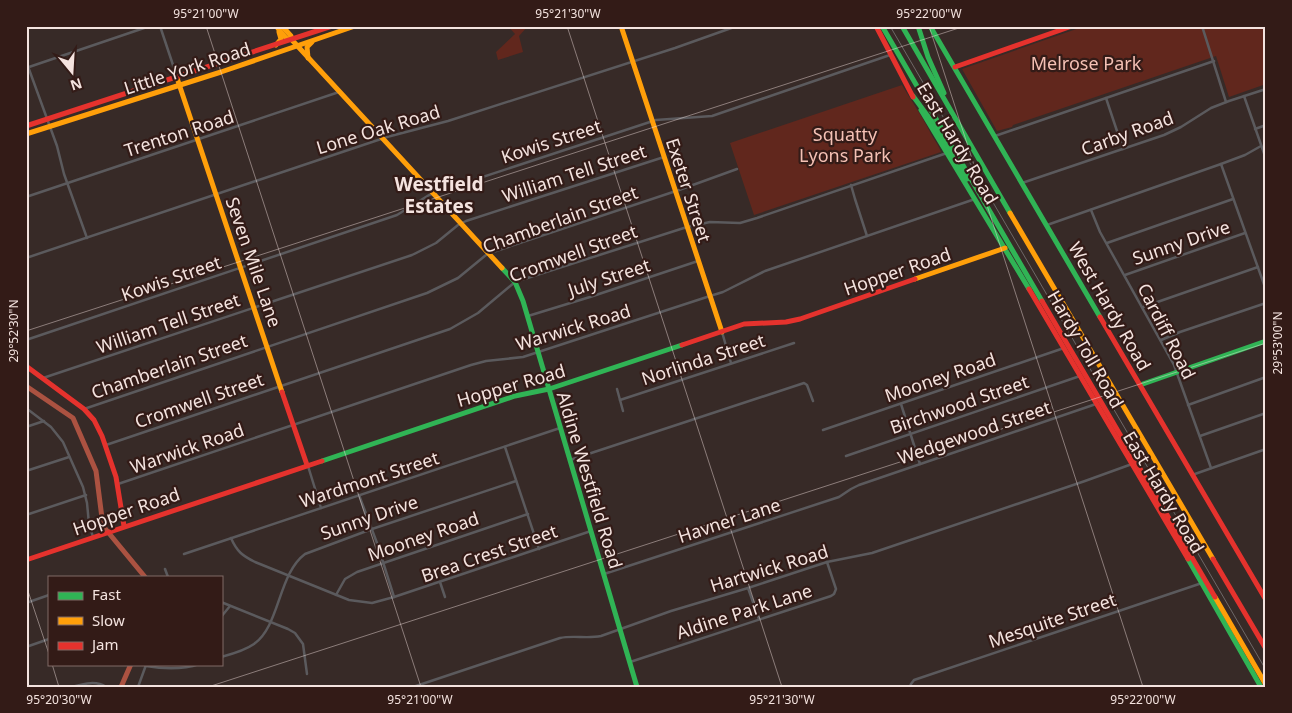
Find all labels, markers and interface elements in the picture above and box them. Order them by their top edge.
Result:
text: 95°21'00"W [173,5,239,22]
text: 95°21'30"W [535,5,601,22]
text: 95°22'00"W [896,5,962,22]
street label: Little York Road [121,36,253,100]
north arrow [48,48,98,98]
park label: Melrose Park [1031,51,1142,75]
text: N [68,74,85,96]
street label: East Hardy Road [912,77,1004,209]
street label: Lone Oak Road [313,99,443,159]
street label: Trenton Road [121,104,237,162]
street label: Carby Road [1077,105,1177,161]
street label: Kowis Street [498,113,605,168]
park label: Squatty Lyons Park [799,122,891,167]
street label: Exeter Street [661,135,717,246]
street label: William Tell Street [499,138,650,208]
district label: Westfield Estates [394,171,484,219]
street label: Chamberlain Street [479,180,641,258]
street label: Seven Mile Lane [221,194,287,330]
street label: Sunny Drive [1129,214,1233,270]
street label: Cromwell Street [506,219,641,287]
street label: West Hardy Road [1063,237,1157,375]
street label: Hopper Road [840,241,954,301]
street label: Kowis Street [118,250,225,306]
street label: July Street [563,252,654,302]
street label: Cardiff Road [1133,279,1201,383]
street label: Hardy Toll Road [1043,286,1129,412]
street label: William Tell Street [93,287,243,359]
street label: Warwick Road [513,298,633,356]
text: 29°52'30"N [5,299,22,363]
text: 29°53'00"N [1269,311,1286,375]
street label: Chamberlain Street [88,328,251,404]
street label: Norlinda Street [638,328,768,390]
street label: Mooney Road [881,347,999,407]
street label: Hopper Road [454,358,568,412]
street label: Cromwell Street [131,367,267,433]
street label: Birchwood Street [886,369,1032,439]
street label: Aldine Westfield Road [552,388,628,572]
street label: Wedgewood Street [894,394,1054,469]
street label: Warwick Road [127,417,247,479]
street label: East Hardy Road [1118,426,1210,558]
street label: Wardmont Street [296,445,442,513]
street label: Hopper Road [69,481,183,541]
street label: Sunny Drive [317,489,421,545]
street label: Havner Lane [675,492,783,548]
street label: Mooney Road [364,506,482,566]
street label: Brea Crest Street [418,518,561,588]
street label: Hartwick Road [707,539,831,597]
legend [48,576,222,666]
street label: Aldine Park Lane [673,578,815,644]
text: Fast [92,584,121,604]
street label: Mesquite Street [985,587,1120,653]
text: Slow [92,610,125,630]
text: Jam [90,634,119,654]
text: 95°20'30"W [26,691,92,708]
text: 95°21'00"W [387,691,453,708]
text: 95°21'30"W [749,691,815,708]
text: 95°22'00"W [1110,691,1176,708]

